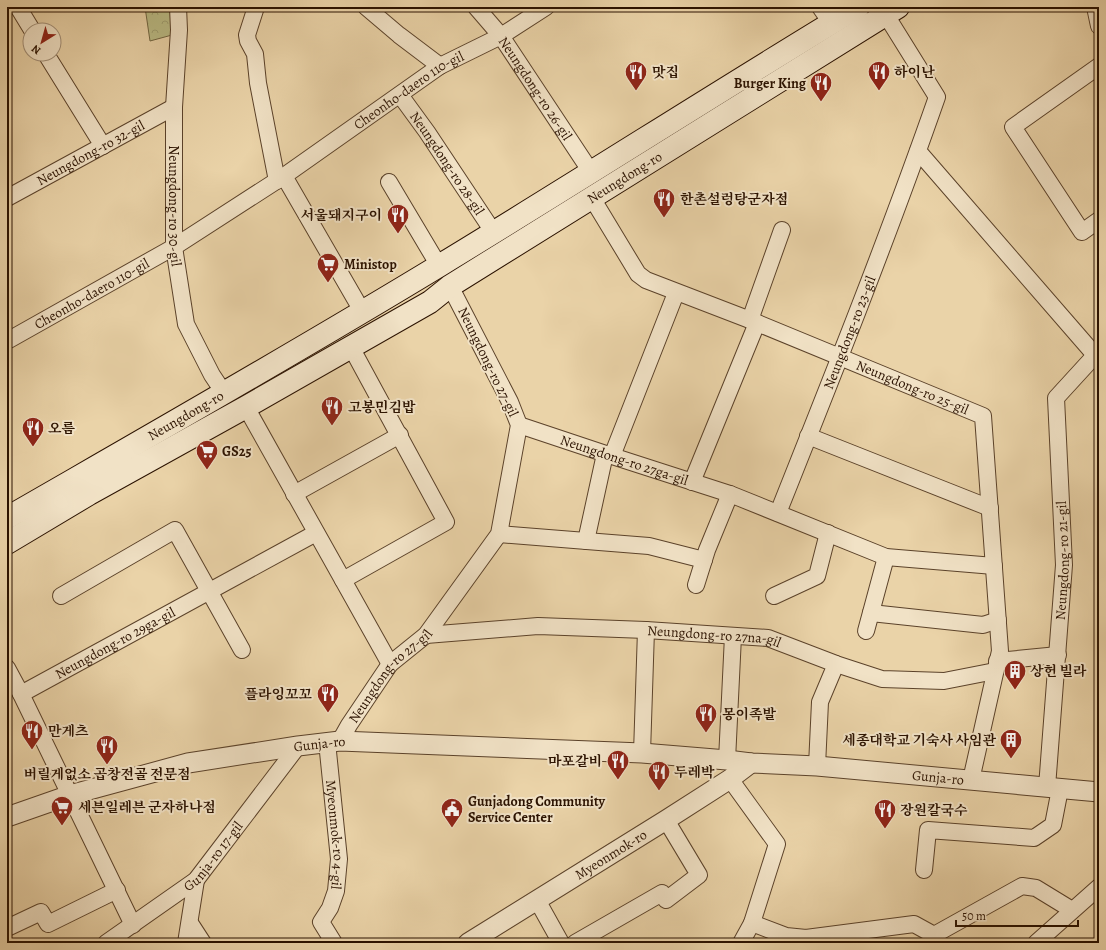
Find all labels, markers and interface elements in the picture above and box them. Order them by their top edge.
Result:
north arrow [22,22,62,62]
street label: Neungdong-ro 26-gil [494,33,577,144]
text: N [29,41,44,58]
street label: Cheonho-daero 110-gil [350,46,467,134]
restaurant icon: 맛집 [623,59,649,92]
restaurant icon: 하이난 [866,59,892,92]
place label: 맛집 [652,63,679,82]
place label: 하이난 [894,63,935,82]
restaurant icon: Burger King [808,70,834,103]
place label: Burger King [734,74,807,93]
street label: Neungdong-ro 28-gil [406,108,489,219]
street label: Neungdong-ro 32-gil [33,115,148,190]
street label: Neungdong-ro 30-gil [165,145,186,268]
street label: Neungdong-ro [583,147,666,208]
restaurant icon: 한촌설렁탕군자점 [651,186,677,219]
place label: 한촌설렁탕군자점 [680,190,788,209]
restaurant icon: 서울돼지구이 [385,202,411,235]
place label: 서울돼지구이 [301,206,382,225]
supermarket icon: Ministop [315,251,341,284]
street label: Cheonho-daero 110-gil [31,253,153,333]
place label: Ministop [344,255,397,274]
street label: Neungdong-ro 23-gil [819,273,880,392]
street label: Neungdong-ro 27-gil [453,304,523,421]
street label: Neungdong-ro 25-gil [853,355,972,419]
street label: Neungdong-ro [144,386,227,445]
restaurant icon: 고봉민김밥 [319,394,345,427]
place label: 고봉민김밥 [348,398,416,417]
restaurant icon: 오름 [20,415,46,448]
place label: 오름 [48,419,76,438]
street label: Neungdong-ro 27ga-gil [558,430,691,490]
supermarket icon: GS25 [194,438,220,471]
place label: GS25 [222,442,251,461]
street label: Neungdong-ro 21-gil [1050,500,1074,621]
street label: Neungdong-ro 29ga-gil [52,602,179,683]
street label: Neungdong-ro 27na-gil [647,621,785,652]
street label: Neungdong-ro 27-gil [344,625,437,727]
building icon: 상헌 빌라 [1002,658,1028,691]
place label: 상헌 빌라 [1030,662,1087,681]
restaurant icon: 플라잉꼬꼬 [315,681,341,714]
place label: 플라잉꼬꼬 [244,685,312,704]
restaurant icon: 몽이족발 [693,701,719,734]
place label: 몽이족발 [722,705,777,724]
restaurant icon: 만게츠 [19,718,45,751]
place label: 만게츠 [48,722,89,741]
building icon: 세종대학교 기숙사 사임관 [998,727,1024,760]
street label: Gunja-ro [293,731,346,756]
place label: 세종대학교 기숙사 사임관 [842,731,996,750]
restaurant icon: 버릴게없소 곱창전골 전문점 [94,733,120,766]
restaurant icon: 마포갈비 [605,748,631,781]
place label: 마포갈비 [548,752,602,771]
restaurant icon: 두레박 [646,759,672,792]
place label: 두레박 [674,763,715,782]
place label: 버릴게없소 곱창전골 전문점 [23,765,191,784]
street label: Gunja-ro [911,765,965,789]
street label: Myeonmok-ro 4-gil [321,779,349,891]
place label: Gunjadong Community Service Center [468,792,606,827]
supermarket icon: 세븐일레븐 군자하나점 [49,794,75,827]
public building icon: Gunjadong Community Service Center [439,796,465,829]
restaurant icon: 장원칼국수 [872,797,898,830]
place label: 세븐일레븐 군자하나점 [78,798,216,817]
place label: 장원칼국수 [900,801,968,820]
street label: Gunja-ro 17-gil [180,817,247,895]
street label: Myeonmok-ro [571,825,650,884]
scale bar [956,902,1078,928]
text: 50 m [962,908,986,924]

